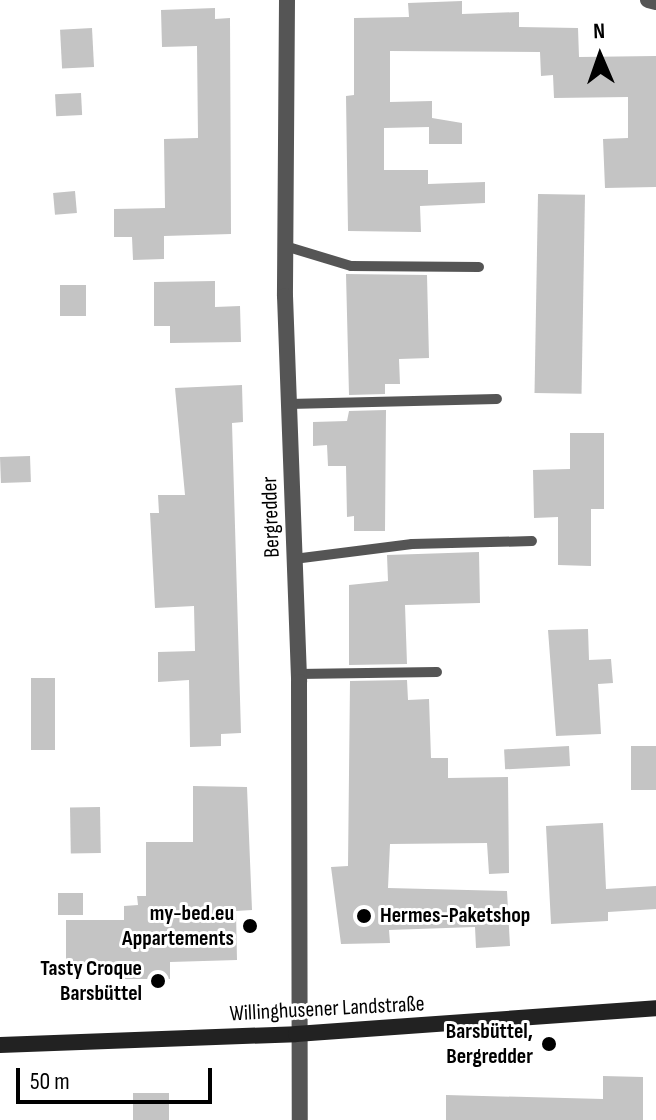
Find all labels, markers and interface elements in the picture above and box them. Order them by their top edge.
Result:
north arrow [560,16,640,96]
text: N [593,18,605,45]
street label: Bergredder [256,476,286,558]
place label: my-bed.eu Appartements [122,900,234,952]
place label: Hermes-Paketshop [380,903,530,929]
marker: Hermes-Paketshop [355,907,373,925]
marker: my-bed.eu Appartements [241,917,259,935]
place label: Tasty Croque Barsbüttel [40,955,142,1006]
marker: Tasty Croque Barsbüttel [149,972,167,990]
street label: Willinghusener Landstraße [229,991,425,1027]
place label: Barsbüttel, Bergredder [446,1018,533,1070]
marker: Barsbüttel, Bergredder [540,1035,558,1053]
scale bar [20,1052,216,1102]
text: 50 m [30,1067,70,1096]

